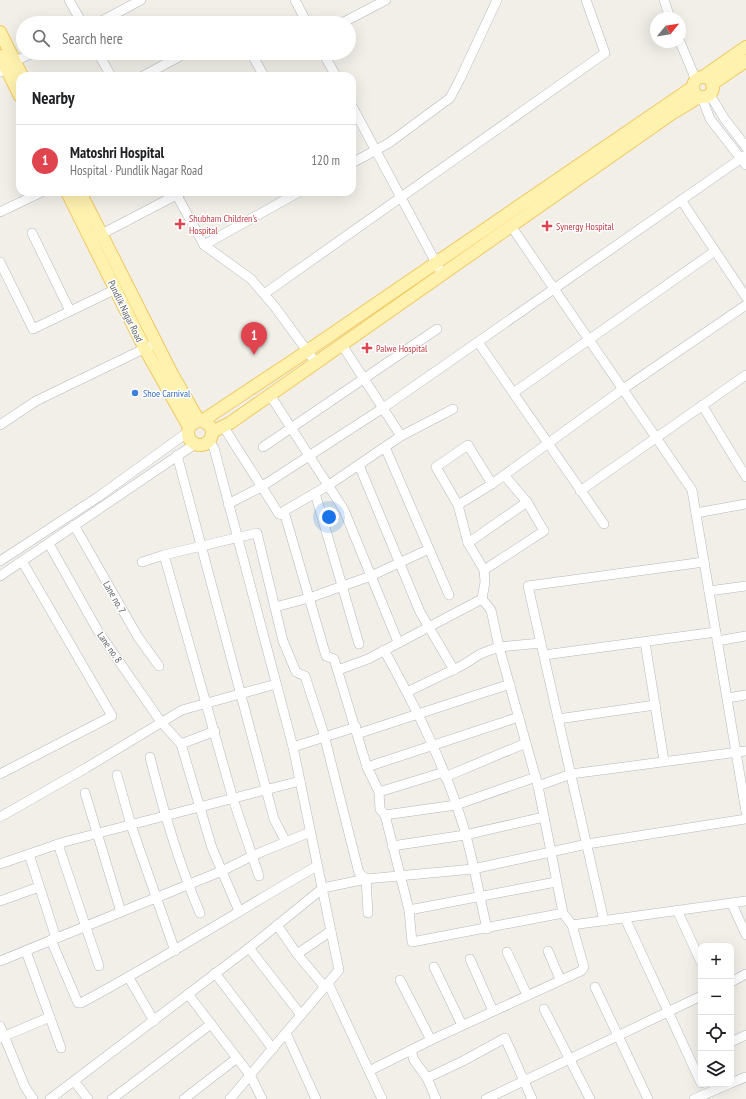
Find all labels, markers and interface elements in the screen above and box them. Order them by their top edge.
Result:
north arrow [650,12,686,48]
search box [16,16,356,60]
icon: search [30,27,52,49]
text: Search here [62,29,123,48]
text: Nearby [32,87,75,109]
text: Matoshri Hospital [70,143,164,162]
text: 1 [42,152,48,169]
text: 120 m [311,152,340,169]
text: Hospital · Pundlik Nagar Road [70,162,203,179]
place label: Shubham Children's Hospital [189,212,258,237]
marker: Shubham Children's Hospital [174,218,186,230]
marker: Synergy Hospital [541,220,553,232]
place label: Synergy Hospital [556,220,615,233]
street label: Pundlik Nagar Road [105,278,146,344]
pin: 1 [241,322,267,355]
marker: Palwe Hospital [361,342,373,354]
place label: Palwe Hospital [376,342,428,355]
place label: Shoe Carnival [143,387,191,400]
marker: Shoe Carnival [130,388,140,398]
your location [319,507,339,527]
street label: Lane no. 7 [100,579,129,616]
street label: Lane no. 8 [94,629,125,665]
map controls [698,943,734,1087]
button: + [698,943,734,979]
button: − [698,979,734,1015]
button: locate [698,1015,734,1051]
button: layers [698,1051,734,1087]

